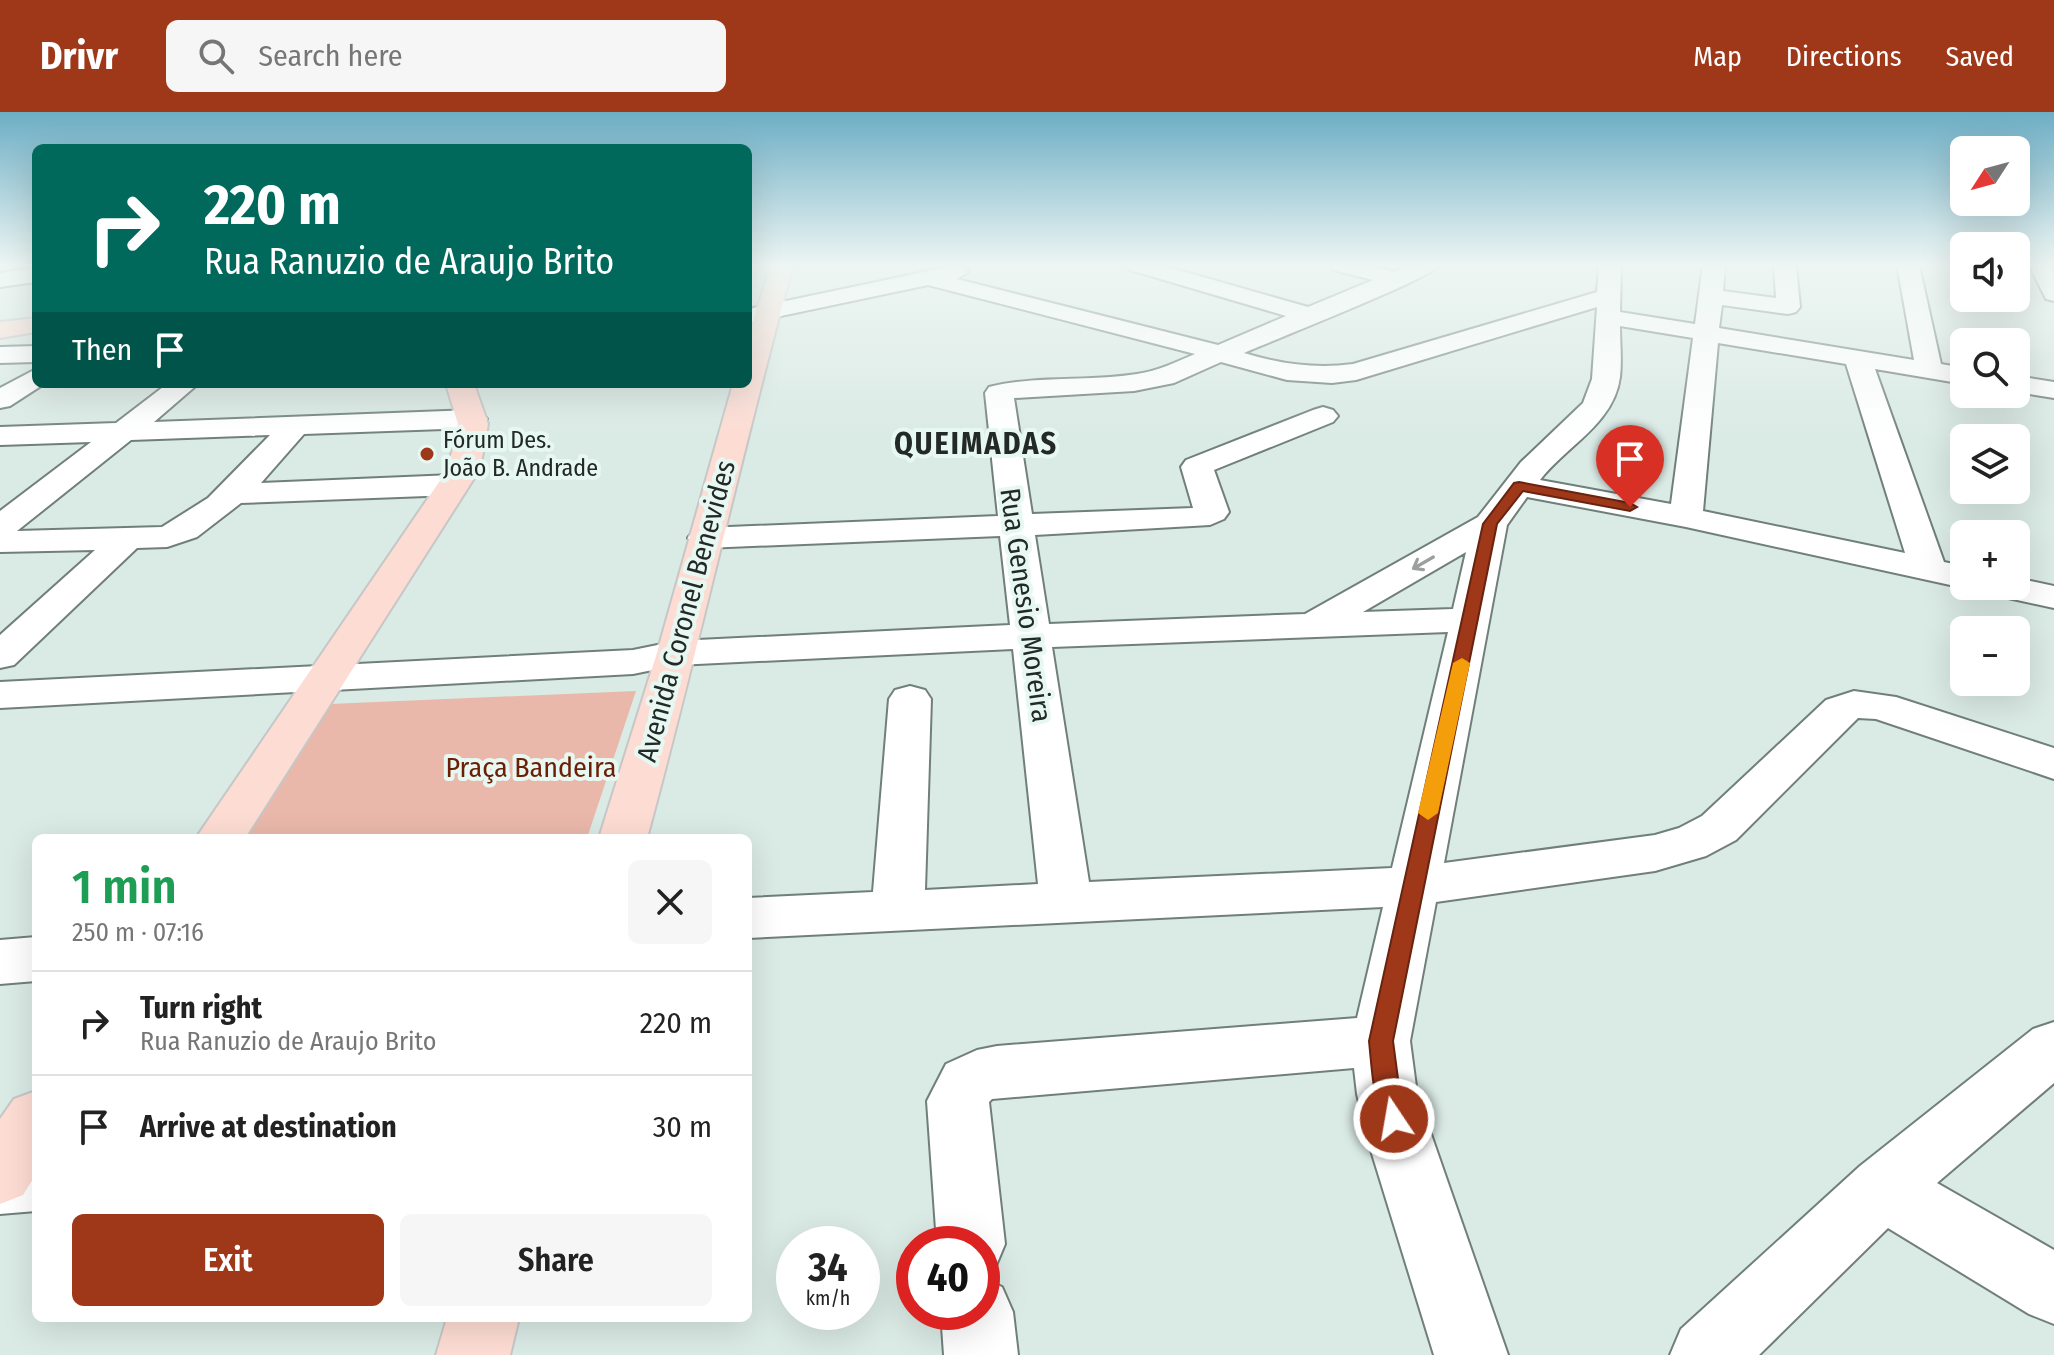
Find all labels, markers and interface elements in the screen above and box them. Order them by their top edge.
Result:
search box [166,20,726,92]
text: Drivr [40,33,118,79]
icon: search [194,34,238,78]
text: Search here [258,38,403,74]
text: Map [1693,40,1742,73]
text: Directions [1786,40,1902,73]
text: Saved [1946,40,2014,73]
north arrow [1950,136,2030,216]
map controls [1950,136,2030,696]
text: 220 m [204,172,341,239]
icon: right [72,176,176,280]
button: sound [1950,232,2030,312]
text: Rua Ranuzio de Araujo Brito [204,240,614,284]
icon: arrive [148,328,192,372]
button: search [1950,328,2030,408]
text: Then [72,332,132,368]
button: layers [1950,424,2030,504]
pin [1596,425,1664,507]
place label: Fórum Des. João B. Andrade [443,426,598,482]
district label: QUEIMADAS [894,426,1058,462]
icon: arrive [1608,437,1652,481]
marker: Fórum Des. João B. Andrade [418,445,436,463]
street label: Avenida Coronel Benevides [630,457,742,765]
street label: Rua Genesio Moreira [993,486,1059,724]
button: + [1950,520,2030,600]
one-way arrow [1411,555,1435,571]
button: − [1950,616,2030,696]
park label: Praça Bandeira [445,751,617,784]
text: 1 min [72,858,177,916]
button: close [628,860,712,944]
text: 250 m · 07:16 [72,917,204,948]
text: Turn right [140,990,262,1026]
icon: right [72,1001,116,1045]
text: 220 m [640,1005,712,1041]
text: Rua Ranuzio de Araujo Brito [140,1026,436,1057]
position arrow [1352,1077,1436,1161]
icon: arrive [72,1105,116,1149]
text: Arrive at destination [140,1109,397,1145]
text: 30 m [653,1109,712,1145]
button: Exit [72,1214,384,1306]
button: Share [400,1214,712,1306]
speed limit sign: 40 [896,1226,1000,1330]
text: 34 [808,1244,848,1292]
text: km/h [806,1286,850,1310]

